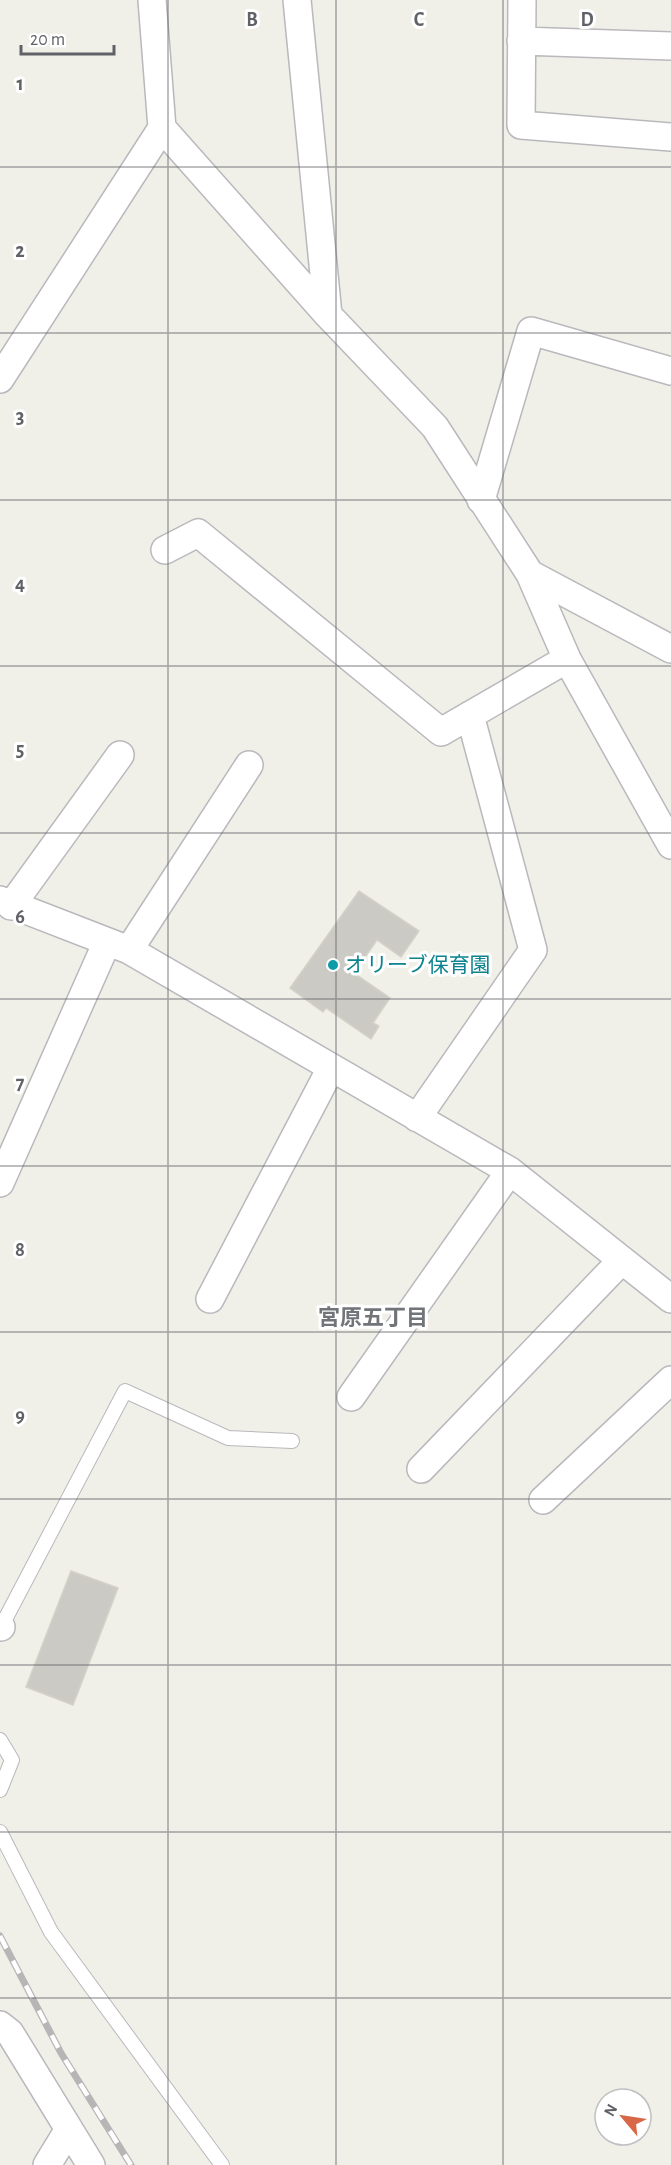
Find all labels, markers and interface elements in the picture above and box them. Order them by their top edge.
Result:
text: B [246,10,258,30]
text: C [414,10,425,30]
text: D [580,10,594,30]
scale bar [21,18,114,56]
text: 20 m [30,31,65,49]
text: 1 [16,74,24,94]
text: 2 [15,241,25,261]
text: 3 [16,407,24,427]
text: 4 [15,574,25,594]
text: 5 [16,740,24,760]
text: 6 [15,907,25,927]
place label: オリーブ保育園 [345,953,491,976]
marker: オリーブ保育園 [326,958,340,972]
text: 7 [16,1073,25,1093]
text: 8 [15,1240,25,1260]
district label: 宮原五丁目 [318,1306,428,1329]
text: 9 [15,1406,25,1426]
north arrow [593,2087,653,2147]
text: N [601,2101,620,2119]

